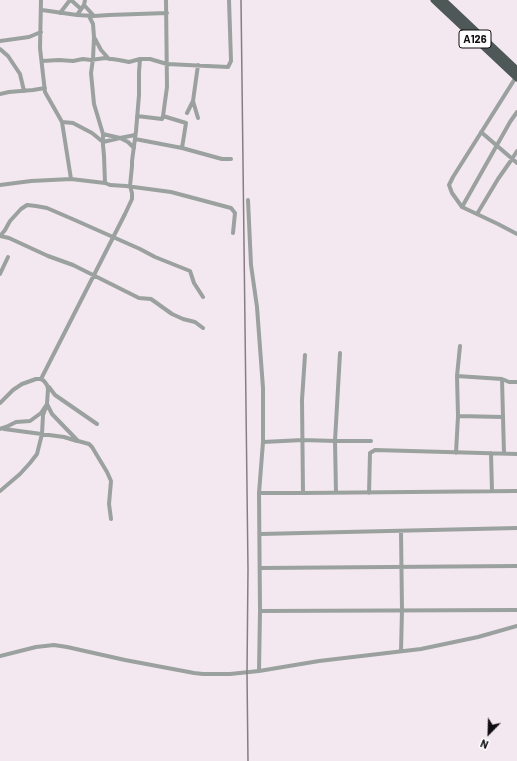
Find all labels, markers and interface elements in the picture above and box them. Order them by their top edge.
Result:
road number: A126 [459,30,491,48]
north arrow [469,713,509,753]
text: N [478,737,490,752]

